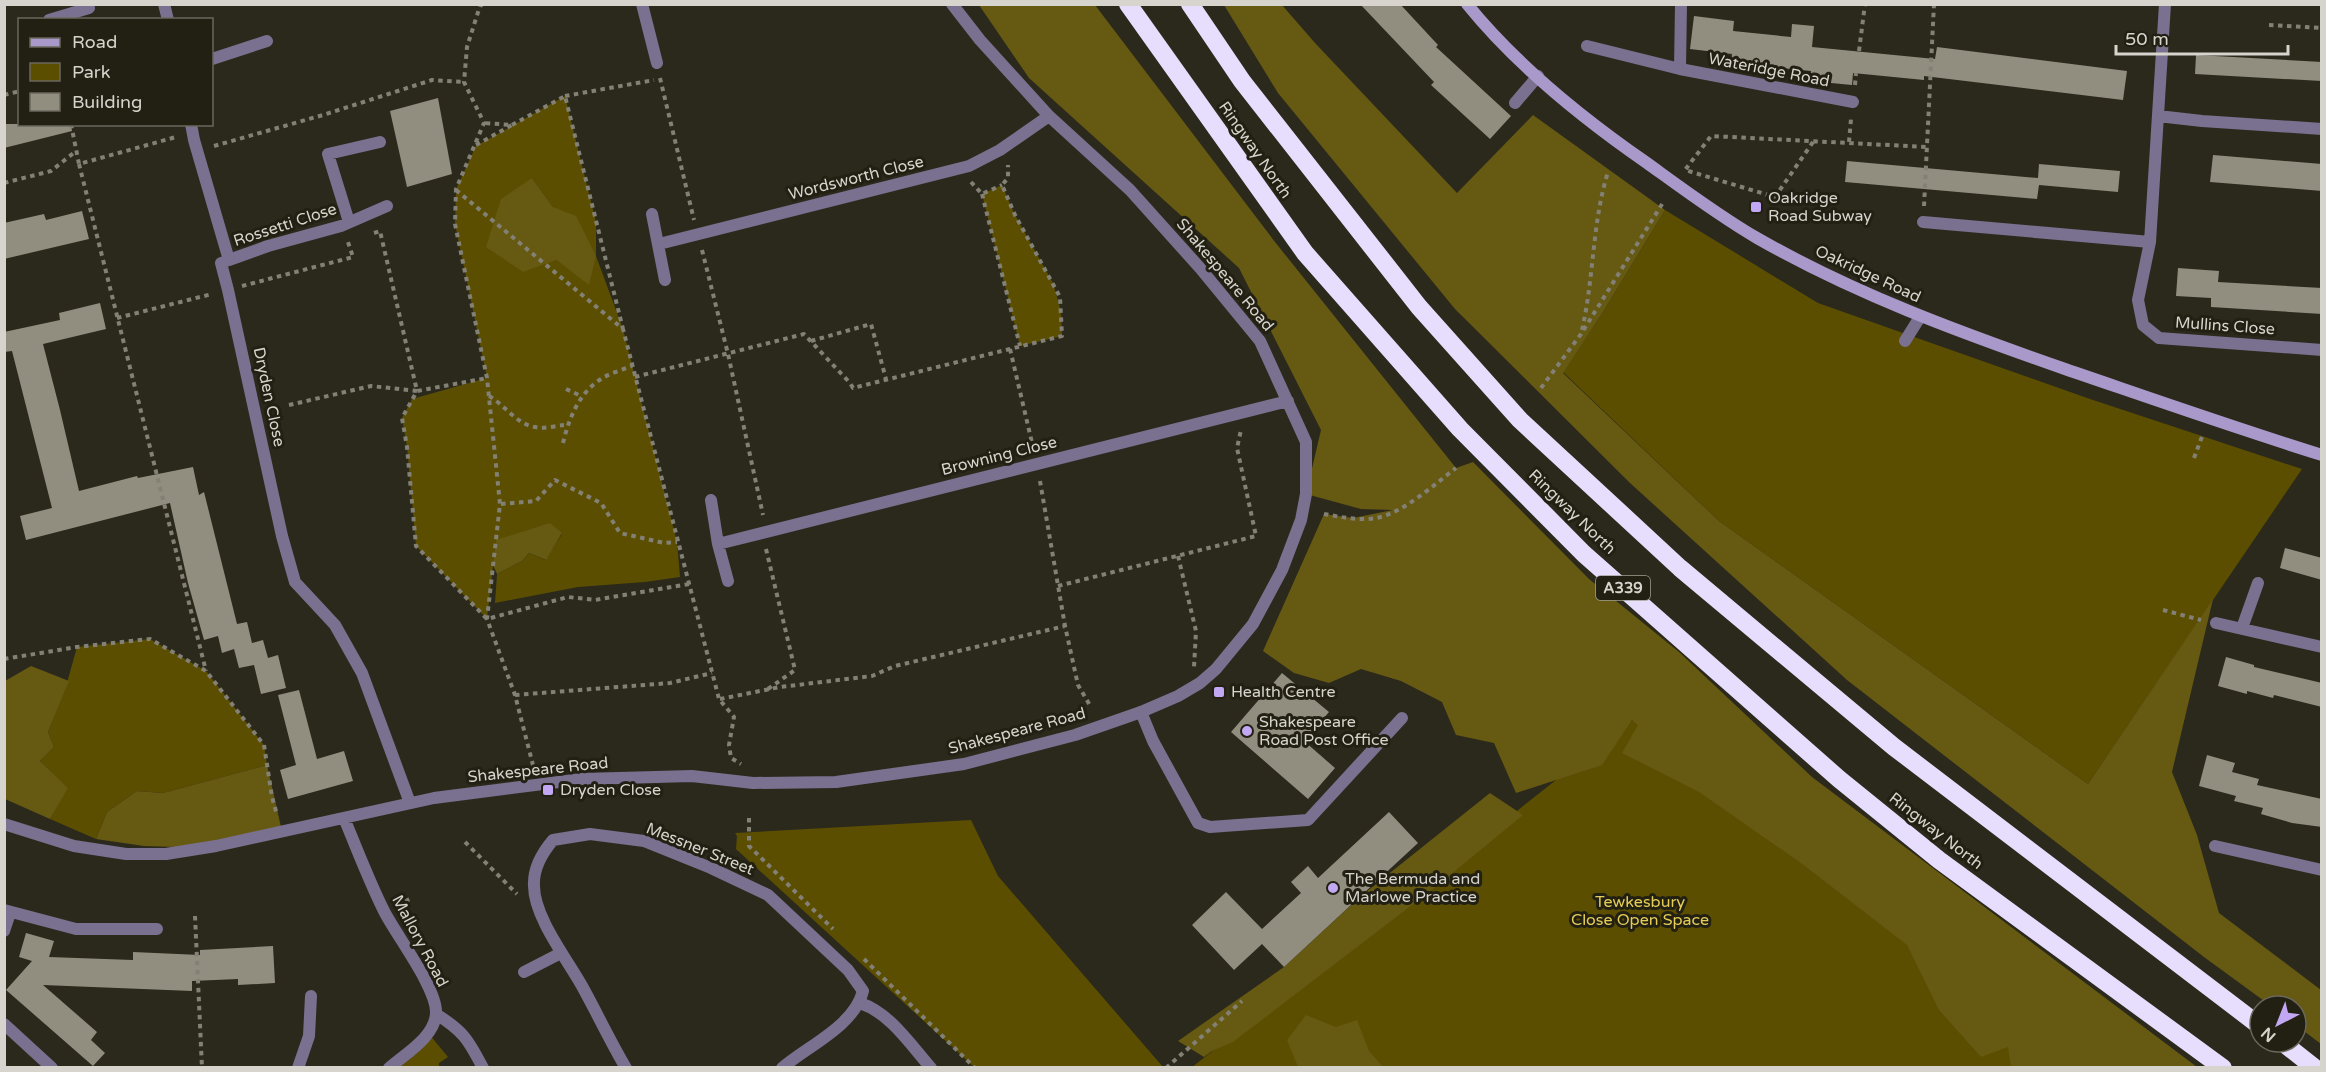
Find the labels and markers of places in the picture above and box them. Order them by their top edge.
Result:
place label: Oakridge Road Subway [1768,188,1872,226]
marker: Oakridge Road Subway [1749,200,1763,214]
place label: Health Centre [1231,682,1335,702]
marker: Health Centre [1212,685,1226,699]
place label: Shakespeare Road Post Office [1259,712,1389,750]
marker: Shakespeare Road Post Office [1240,724,1254,738]
place label: Dryden Close [560,780,661,800]
marker: Dryden Close [541,783,555,797]
place label: The Bermuda and Marlowe Practice [1345,869,1480,907]
marker: The Bermuda and Marlowe Practice [1326,881,1340,895]

